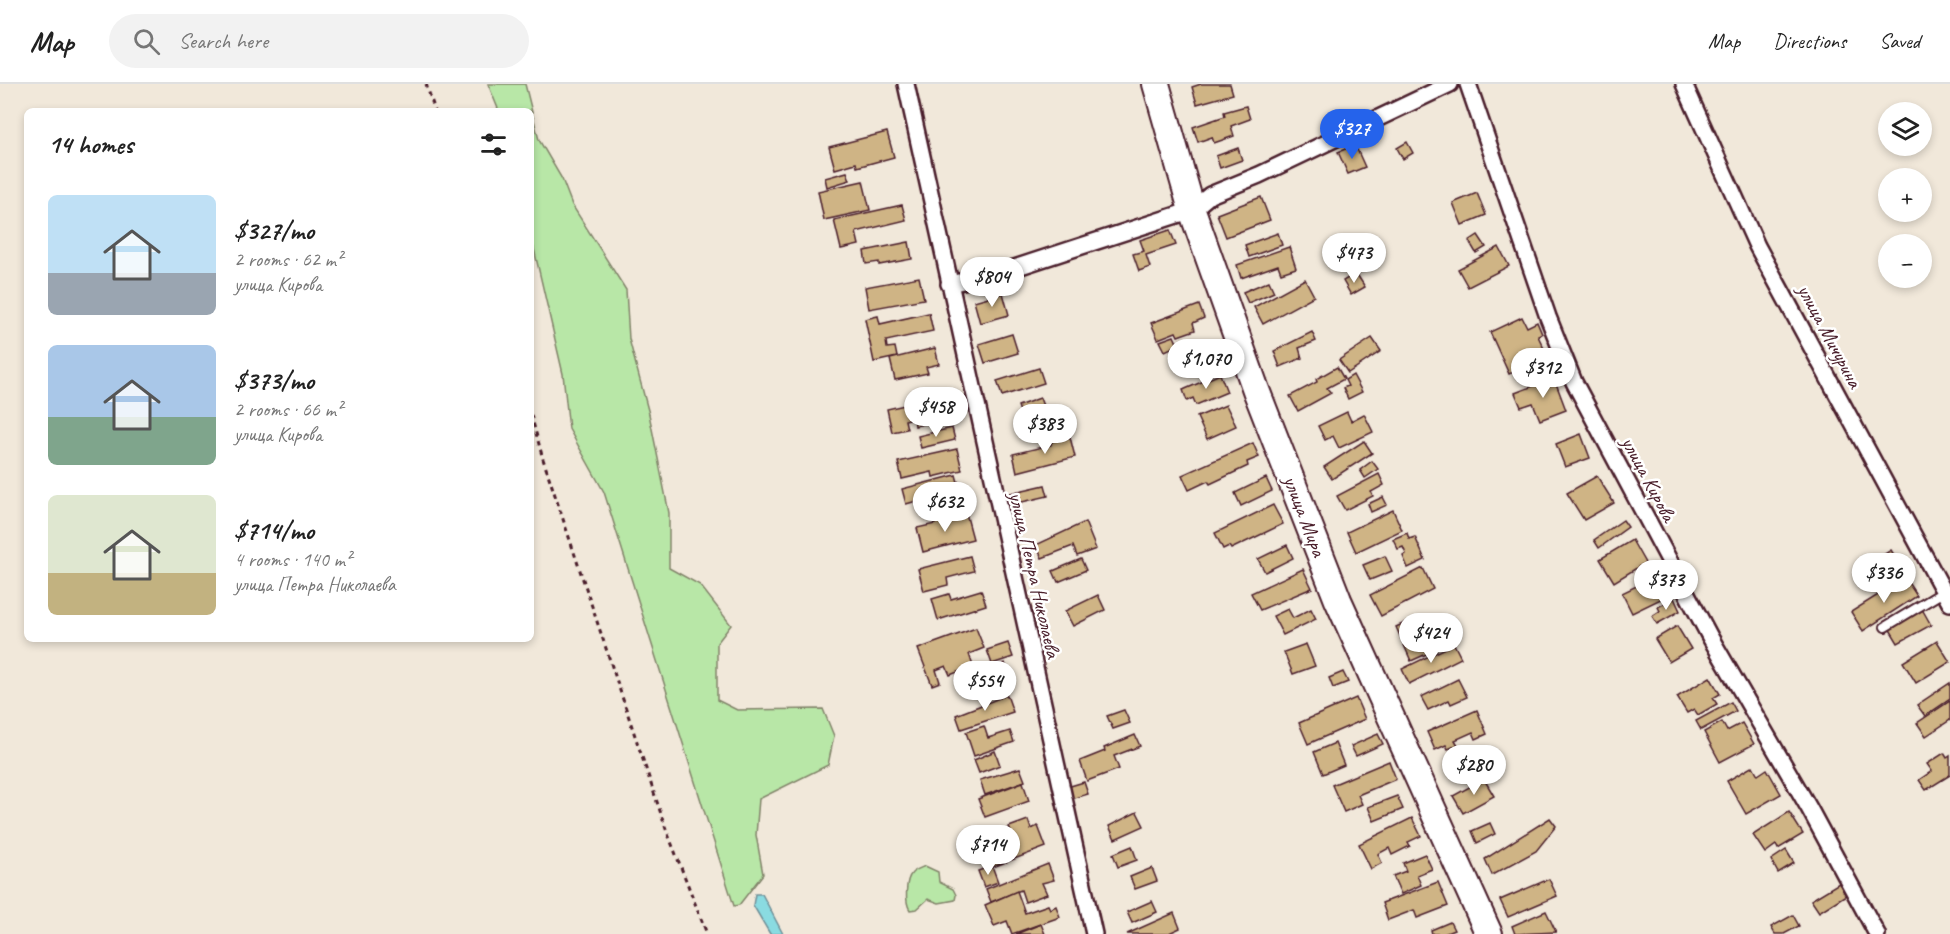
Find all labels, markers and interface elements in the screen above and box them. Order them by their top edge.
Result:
search box [109,14,529,68]
text: Map [30,24,73,59]
icon: search [130,25,163,58]
text: Search here [178,27,268,55]
text: Map [1708,28,1740,54]
text: Directions [1773,28,1846,54]
text: Saved [1879,28,1920,54]
map controls [1878,102,1932,288]
button: layers [1878,102,1932,156]
pin: $327 [1316,109,1388,160]
text: $327 [1334,116,1370,141]
text: 14 homes [48,128,133,161]
icon: filters [477,128,510,161]
button: + [1878,168,1932,222]
text: $327/mo [234,214,314,247]
icon: home [96,219,168,291]
pin: $473 [1318,233,1390,284]
button: − [1878,234,1932,288]
text: $473 [1336,240,1372,265]
text: 2 rooms · 62 m² [234,247,342,272]
pin: $804 [956,257,1028,308]
text: $804 [974,264,1010,289]
text: улица Кирова [234,272,322,297]
street label: улица Мичурина [1791,278,1869,394]
pin: $1,070 [1157,339,1255,390]
text: $1,070 [1182,346,1230,371]
pin: $312 [1507,348,1579,399]
text: $312 [1525,355,1561,380]
text: $373/mo [234,364,314,397]
icon: home [96,369,168,441]
pin: $458 [900,387,972,438]
text: $458 [918,394,954,419]
text: 2 rooms · 66 m² [234,397,342,422]
pin: $383 [1009,404,1081,455]
text: $383 [1027,411,1063,436]
text: улица Кирова [234,422,322,447]
street label: улица Кирова [1615,430,1683,528]
street label: улица Мира [1277,470,1333,562]
pin: $632 [909,482,981,533]
street label: улица Петра Николаева [1003,487,1067,662]
text: $632 [927,489,963,514]
text: $714/mo [234,514,314,547]
icon: home [96,519,168,591]
text: 4 rooms · 140 m² [234,547,351,572]
pin: $336 [1848,553,1920,604]
pin: $373 [1630,560,1702,611]
text: $336 [1866,560,1902,585]
text: $373 [1648,567,1684,592]
text: улица Петра Николаева [234,572,396,597]
pin: $424 [1395,613,1467,664]
text: $424 [1413,620,1449,645]
pin: $554 [949,661,1021,712]
text: $554 [967,668,1003,693]
pin: $280 [1438,745,1510,796]
text: $280 [1456,752,1492,777]
pin: $714 [952,825,1024,876]
text: $714 [970,832,1006,857]

